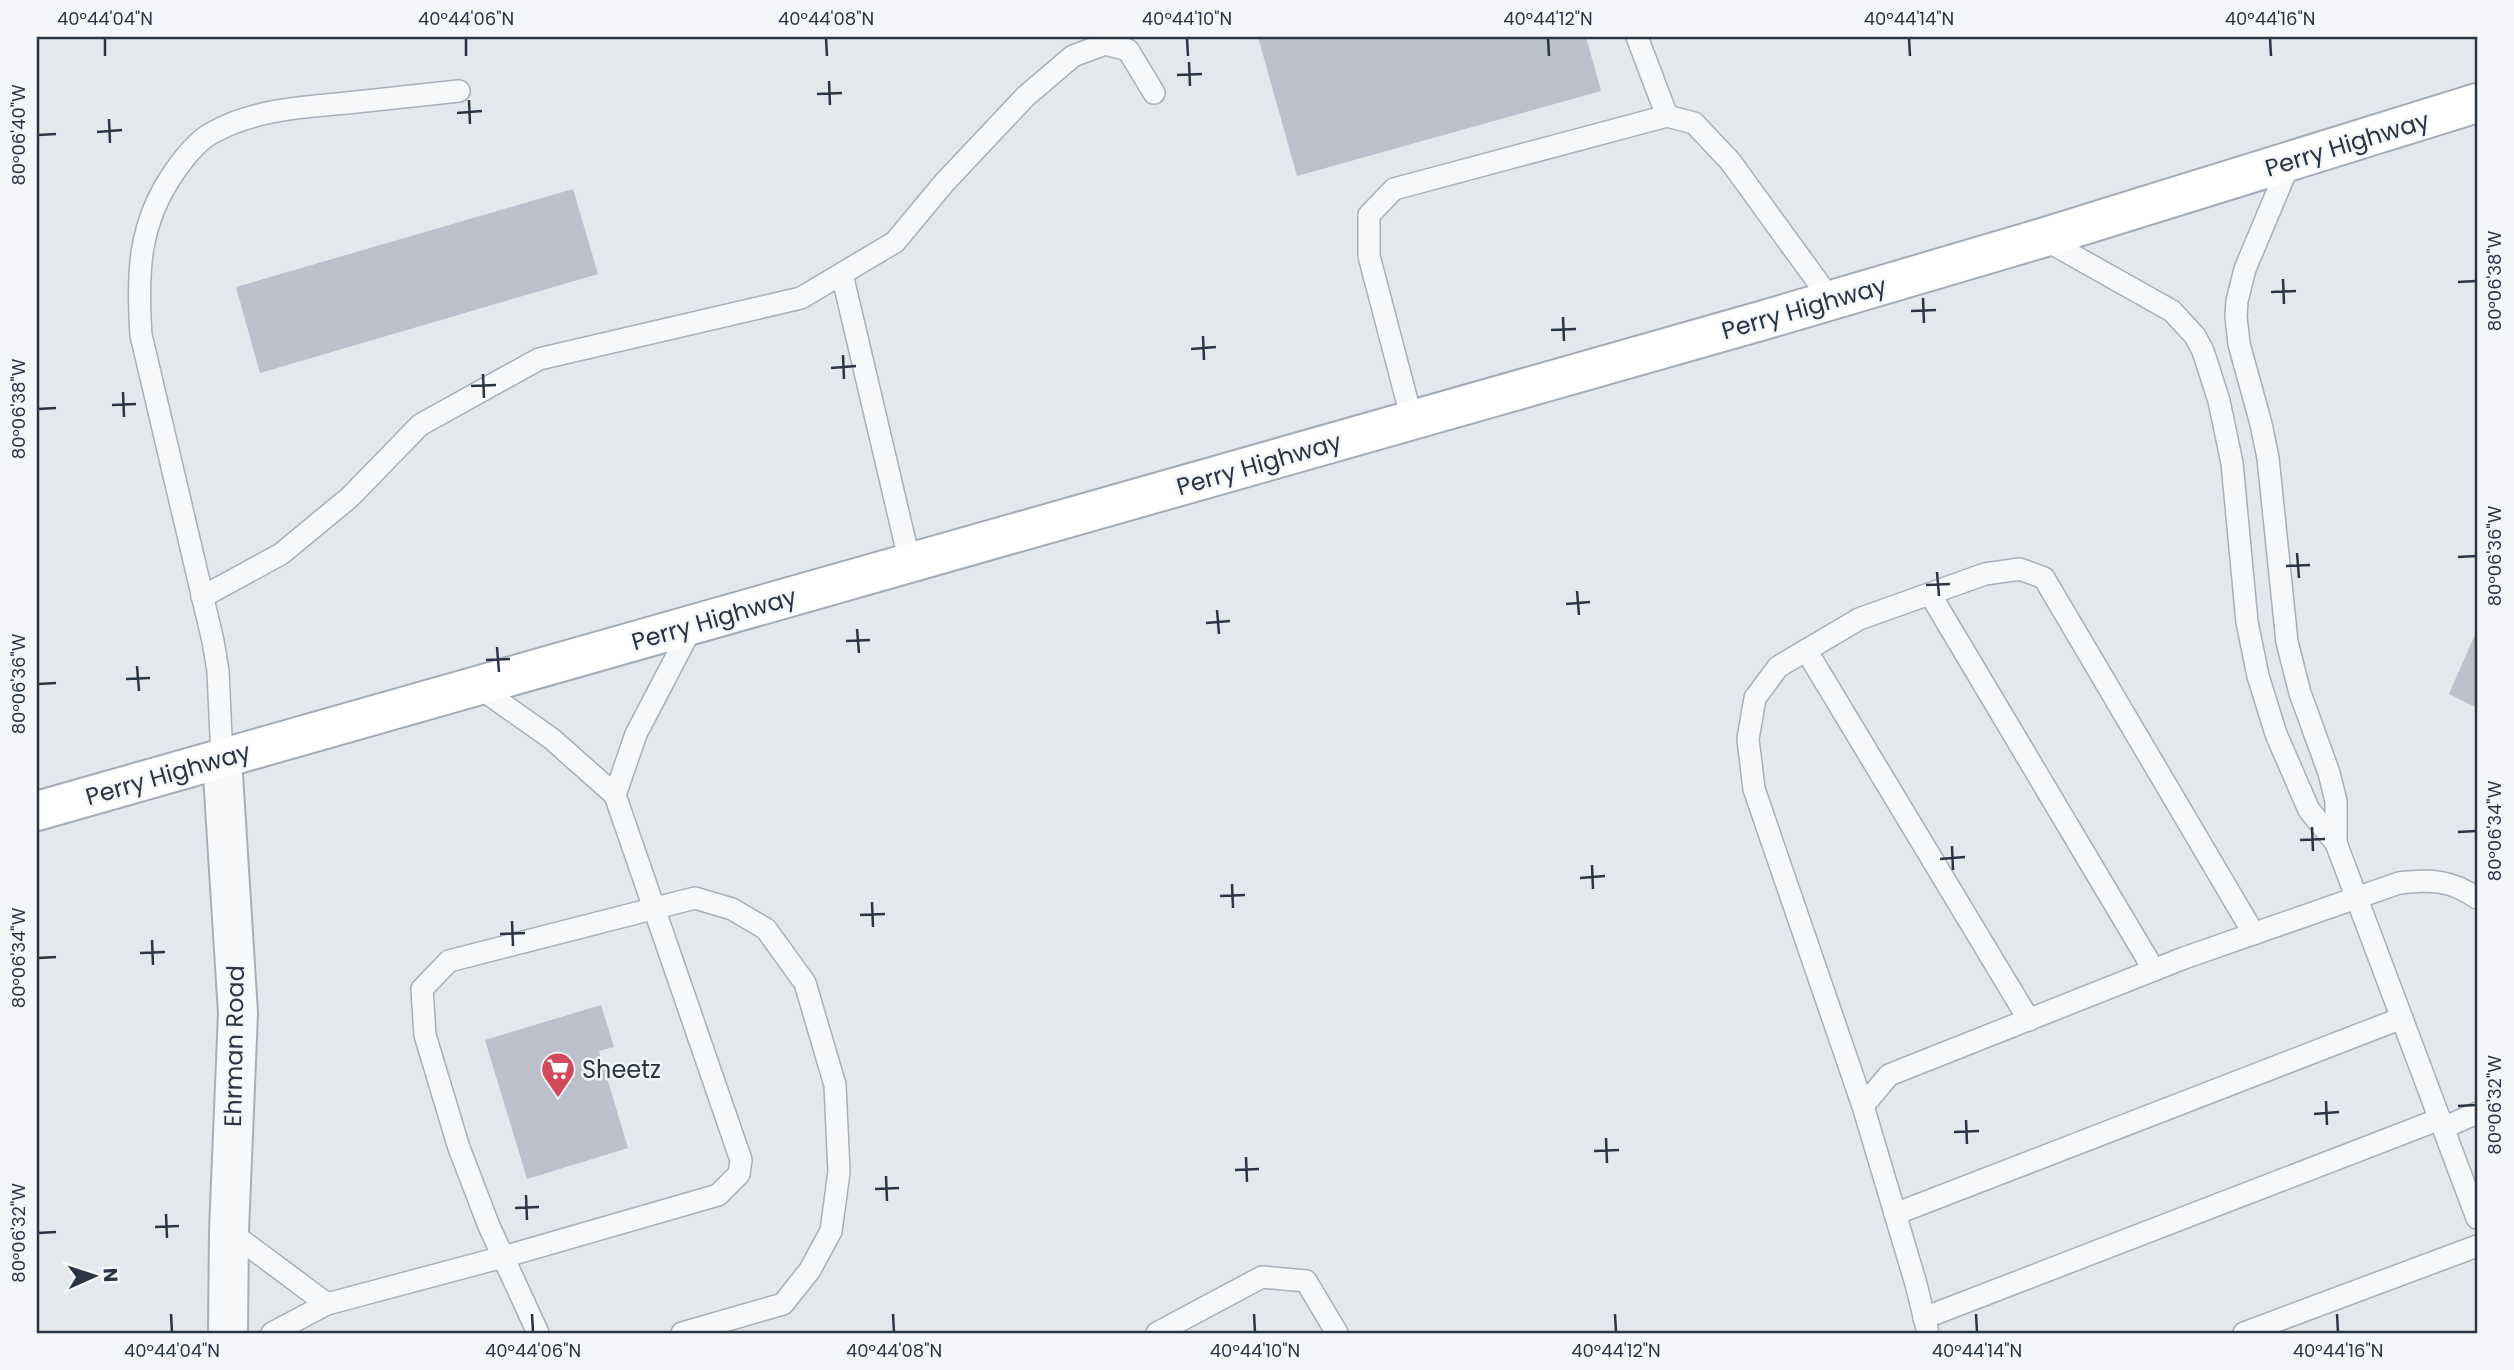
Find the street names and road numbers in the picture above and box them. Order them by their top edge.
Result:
street label: Perry Highway [2261,103,2434,185]
street label: Perry Highway [1718,269,1891,347]
street label: Perry Highway [1173,425,1346,503]
street label: Perry Highway [628,580,801,658]
street label: Perry Highway [82,735,255,813]
street label: Ehrman Road [216,965,252,1127]

